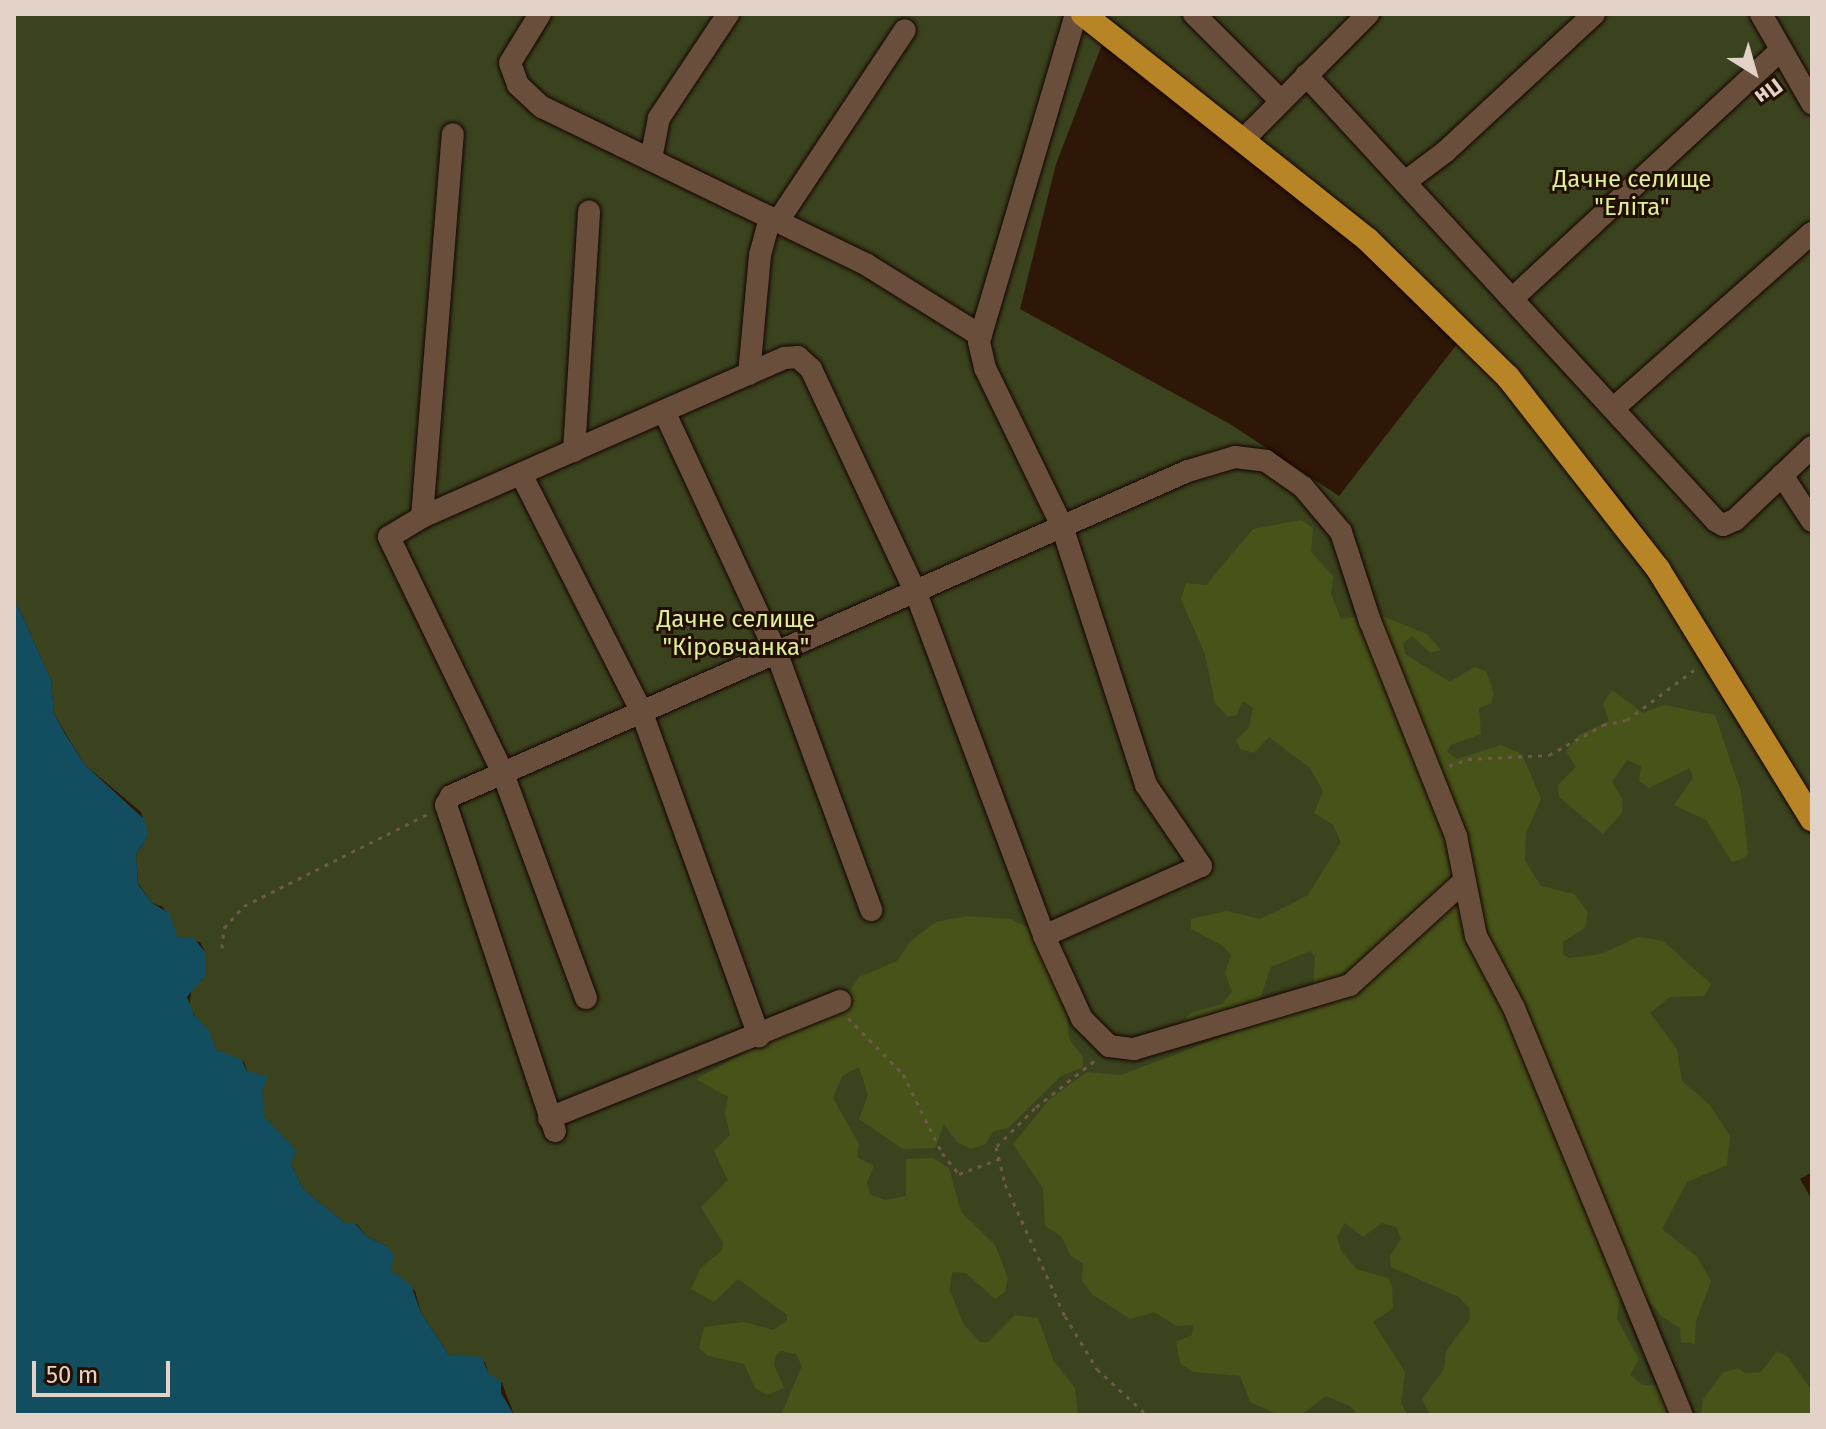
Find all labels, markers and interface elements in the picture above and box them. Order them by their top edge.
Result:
north arrow [1714,32,1794,112]
text: Пн [1750,73,1788,111]
park label: Дачне селище "Еліта" [1553,166,1711,222]
park label: Дачне селище "Кіровчанка" [657,606,815,662]
scale bar [36,1345,174,1395]
text: 50 m [46,1361,98,1389]

